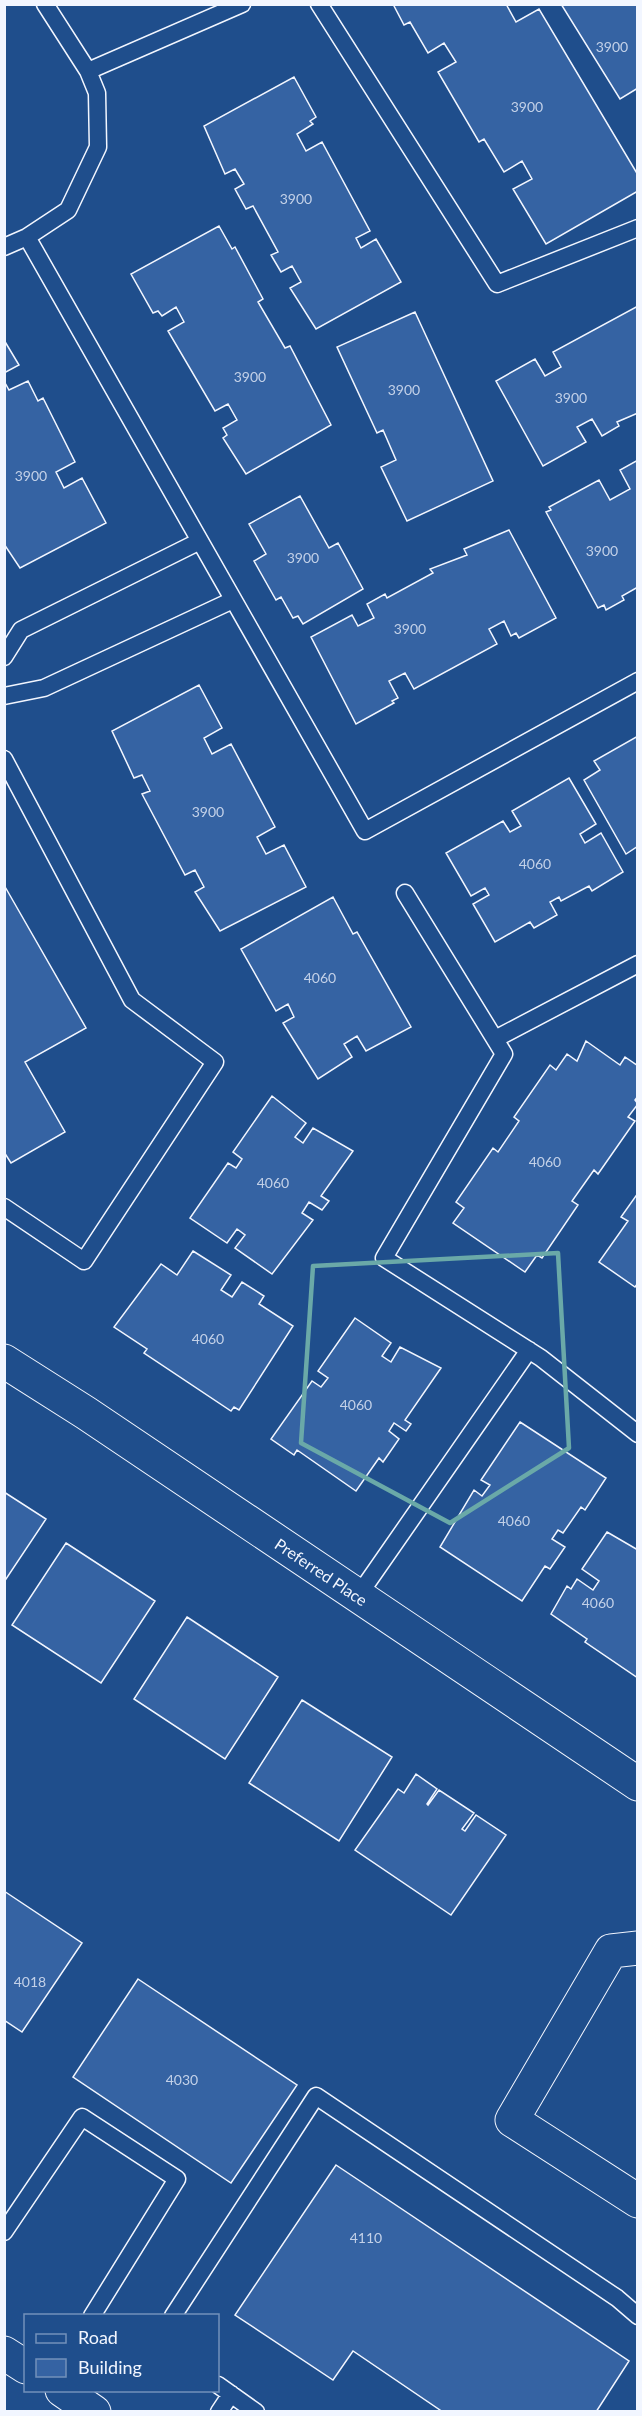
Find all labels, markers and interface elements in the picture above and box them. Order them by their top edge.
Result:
house number: 3900 [596,38,628,55]
house number: 3900 [511,98,543,115]
house number: 3900 [280,190,312,207]
house number: 3900 [234,368,266,385]
house number: 3900 [388,381,420,398]
house number: 3900 [555,389,587,406]
house number: 3900 [15,467,47,484]
house number: 3900 [586,542,618,559]
house number: 3900 [287,549,319,566]
house number: 3900 [394,620,426,637]
house number: 3900 [192,803,224,820]
house number: 4060 [519,855,551,872]
house number: 4060 [304,969,336,986]
house number: 4060 [529,1153,561,1170]
house number: 4060 [257,1174,289,1191]
house number: 4060 [192,1330,224,1347]
house number: 4060 [340,1396,372,1413]
house number: 4060 [498,1512,530,1529]
street label: Preferred Place [272,1534,371,1609]
house number: 4060 [582,1594,614,1611]
house number: 4018 [14,1973,46,1990]
house number: 4030 [166,2071,198,2088]
house number: 4110 [350,2229,382,2246]
legend [24,2314,219,2392]
text: Road [78,2326,118,2348]
text: Building [78,2356,142,2378]

